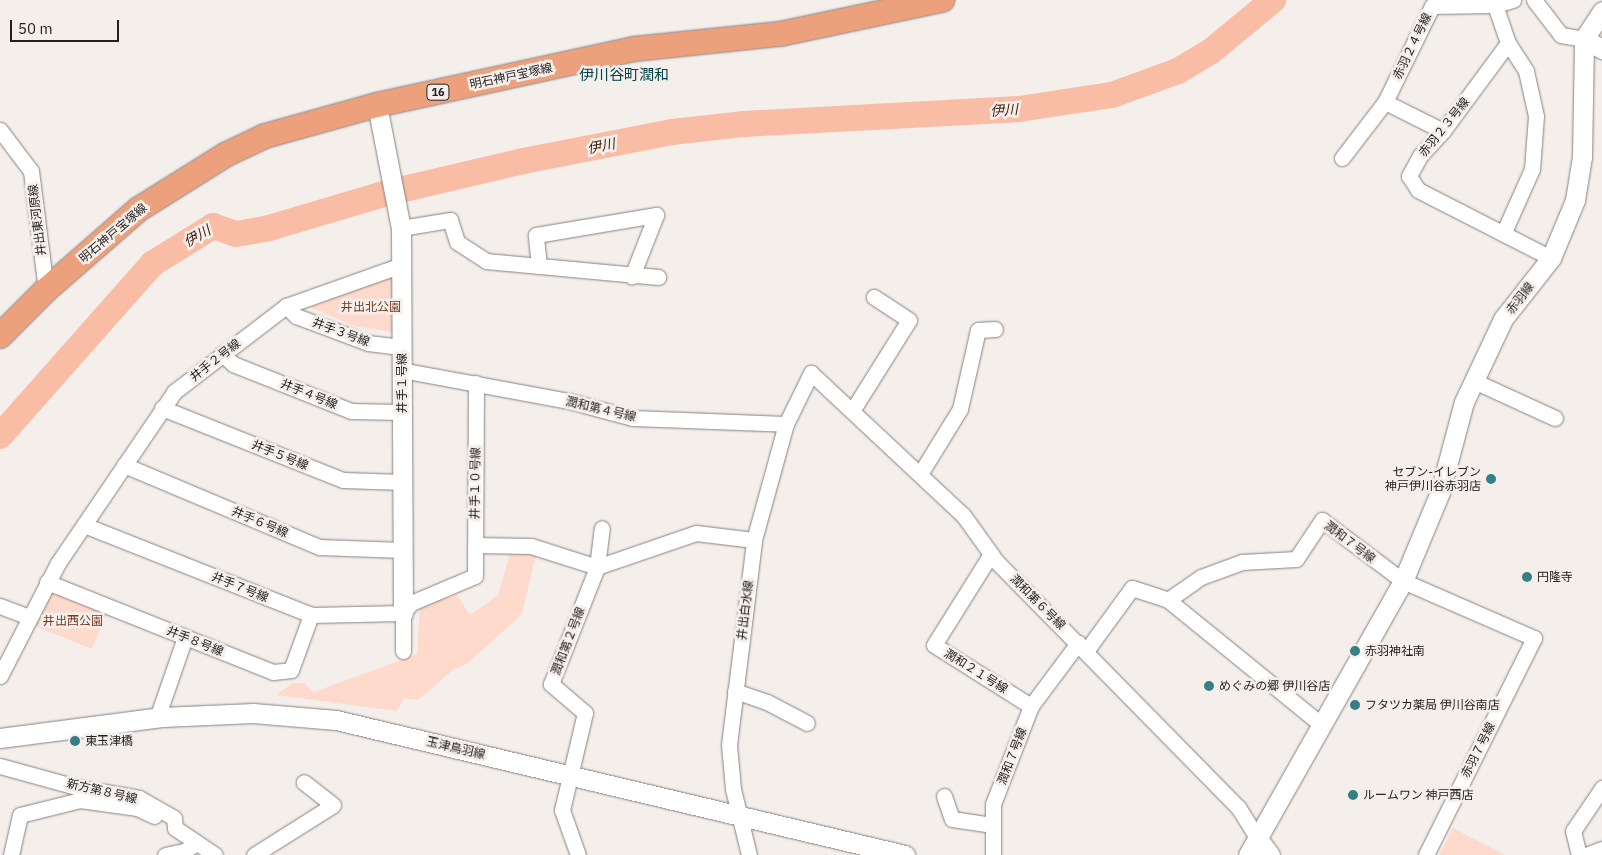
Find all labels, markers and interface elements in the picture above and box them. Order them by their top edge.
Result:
scale bar [12,10,121,42]
street label: 赤羽２４号線 [1390,10,1434,82]
text: 50 m [18,19,53,38]
street label: 明石神戸宝塚線 [468,60,554,92]
district label: 伊川谷町潤和 [579,66,669,84]
road number: 16 [426,84,450,100]
street label: 赤羽２３号線 [1416,94,1472,160]
water label: 伊川 [989,101,1019,119]
water label: 伊川 [586,135,616,157]
street label: 井出東河原線 [25,183,49,257]
street label: 明石神戸宝塚線 [76,200,150,266]
water label: 伊川 [181,222,213,250]
street label: 赤羽線 [1503,279,1537,317]
park label: 井出北公園 [341,300,401,314]
street label: 井手３号線 [310,315,372,349]
street label: 井手２号線 [187,336,243,384]
street label: 井手１号線 [395,353,409,413]
street label: 井手４号線 [278,376,340,412]
street label: 潤和第４号線 [564,394,638,424]
street label: 井手５号線 [249,437,311,473]
street label: 井手１０号線 [467,447,483,519]
place label: セブン-イレブン 神戸伊川谷赤羽店 [1385,465,1481,493]
marker: セブン-イレブン 神戸伊川谷赤羽店 [1485,473,1497,485]
street label: 井手６号線 [230,504,290,540]
street label: 潤和７号線 [1322,518,1378,566]
street label: 井手７号線 [209,569,271,605]
place label: 円隆寺 [1537,570,1573,584]
street label: 潤和第６号線 [1007,571,1069,633]
marker: 円隆寺 [1521,571,1533,583]
street label: 井出白水線 [734,579,756,641]
street label: 潤和第２号線 [548,605,588,677]
park label: 井出西公園 [43,614,103,628]
street label: 井手８号線 [164,623,226,659]
place label: 赤羽神社南 [1365,644,1425,658]
marker: 赤羽神社南 [1349,645,1361,657]
street label: 潤和２１号線 [942,646,1010,696]
place label: めぐみの郷 伊川谷店 [1219,679,1330,693]
marker: めぐみの郷 伊川谷店 [1203,680,1215,692]
place label: フタツカ薬局 伊川谷南店 [1365,698,1500,712]
marker: フタツカ薬局 伊川谷南店 [1349,699,1361,711]
street label: 赤羽７号線 [1458,720,1498,780]
street label: 潤和７号線 [995,725,1029,787]
place label: 東玉津橋 [85,734,133,748]
street label: 玉津鳥羽線 [425,734,487,762]
marker: 東玉津橋 [69,735,81,747]
street label: 新方第８号線 [65,776,139,806]
place label: ルームワン 神戸西店 [1363,788,1474,802]
marker: ルームワン 神戸西店 [1347,789,1359,801]

